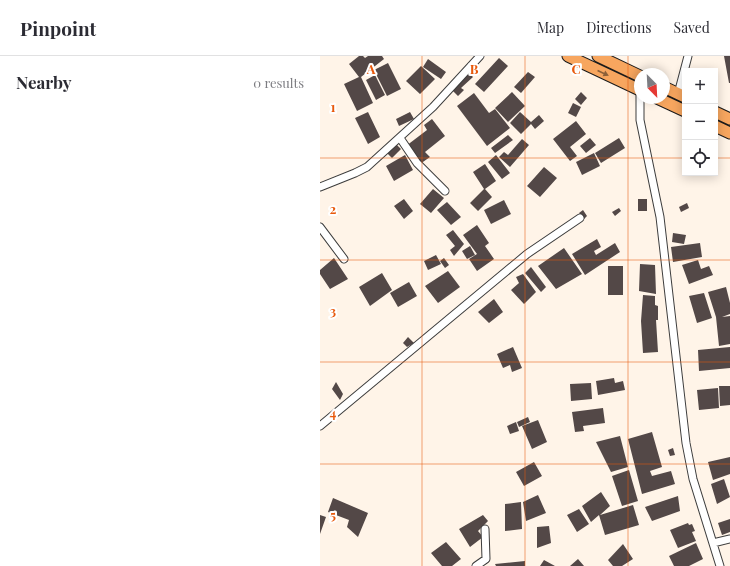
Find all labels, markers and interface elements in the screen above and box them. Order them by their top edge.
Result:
text: Pinpoint [20,15,96,41]
text: Map [537,18,564,37]
text: Directions [586,18,652,37]
text: Saved [674,18,710,37]
text: A [366,60,376,77]
text: B [470,60,479,77]
text: C [571,60,581,77]
north arrow [634,68,670,104]
map controls [682,68,718,176]
button: + [682,68,718,104]
one-way arrow [597,70,609,76]
text: Nearby [16,71,71,93]
text: 0 results [253,74,304,91]
text: 1 [331,98,336,115]
button: − [682,104,718,140]
button: locate [682,140,718,176]
text: 2 [330,200,337,217]
text: 3 [330,302,336,319]
text: 4 [330,404,337,421]
text: 5 [330,506,336,523]

